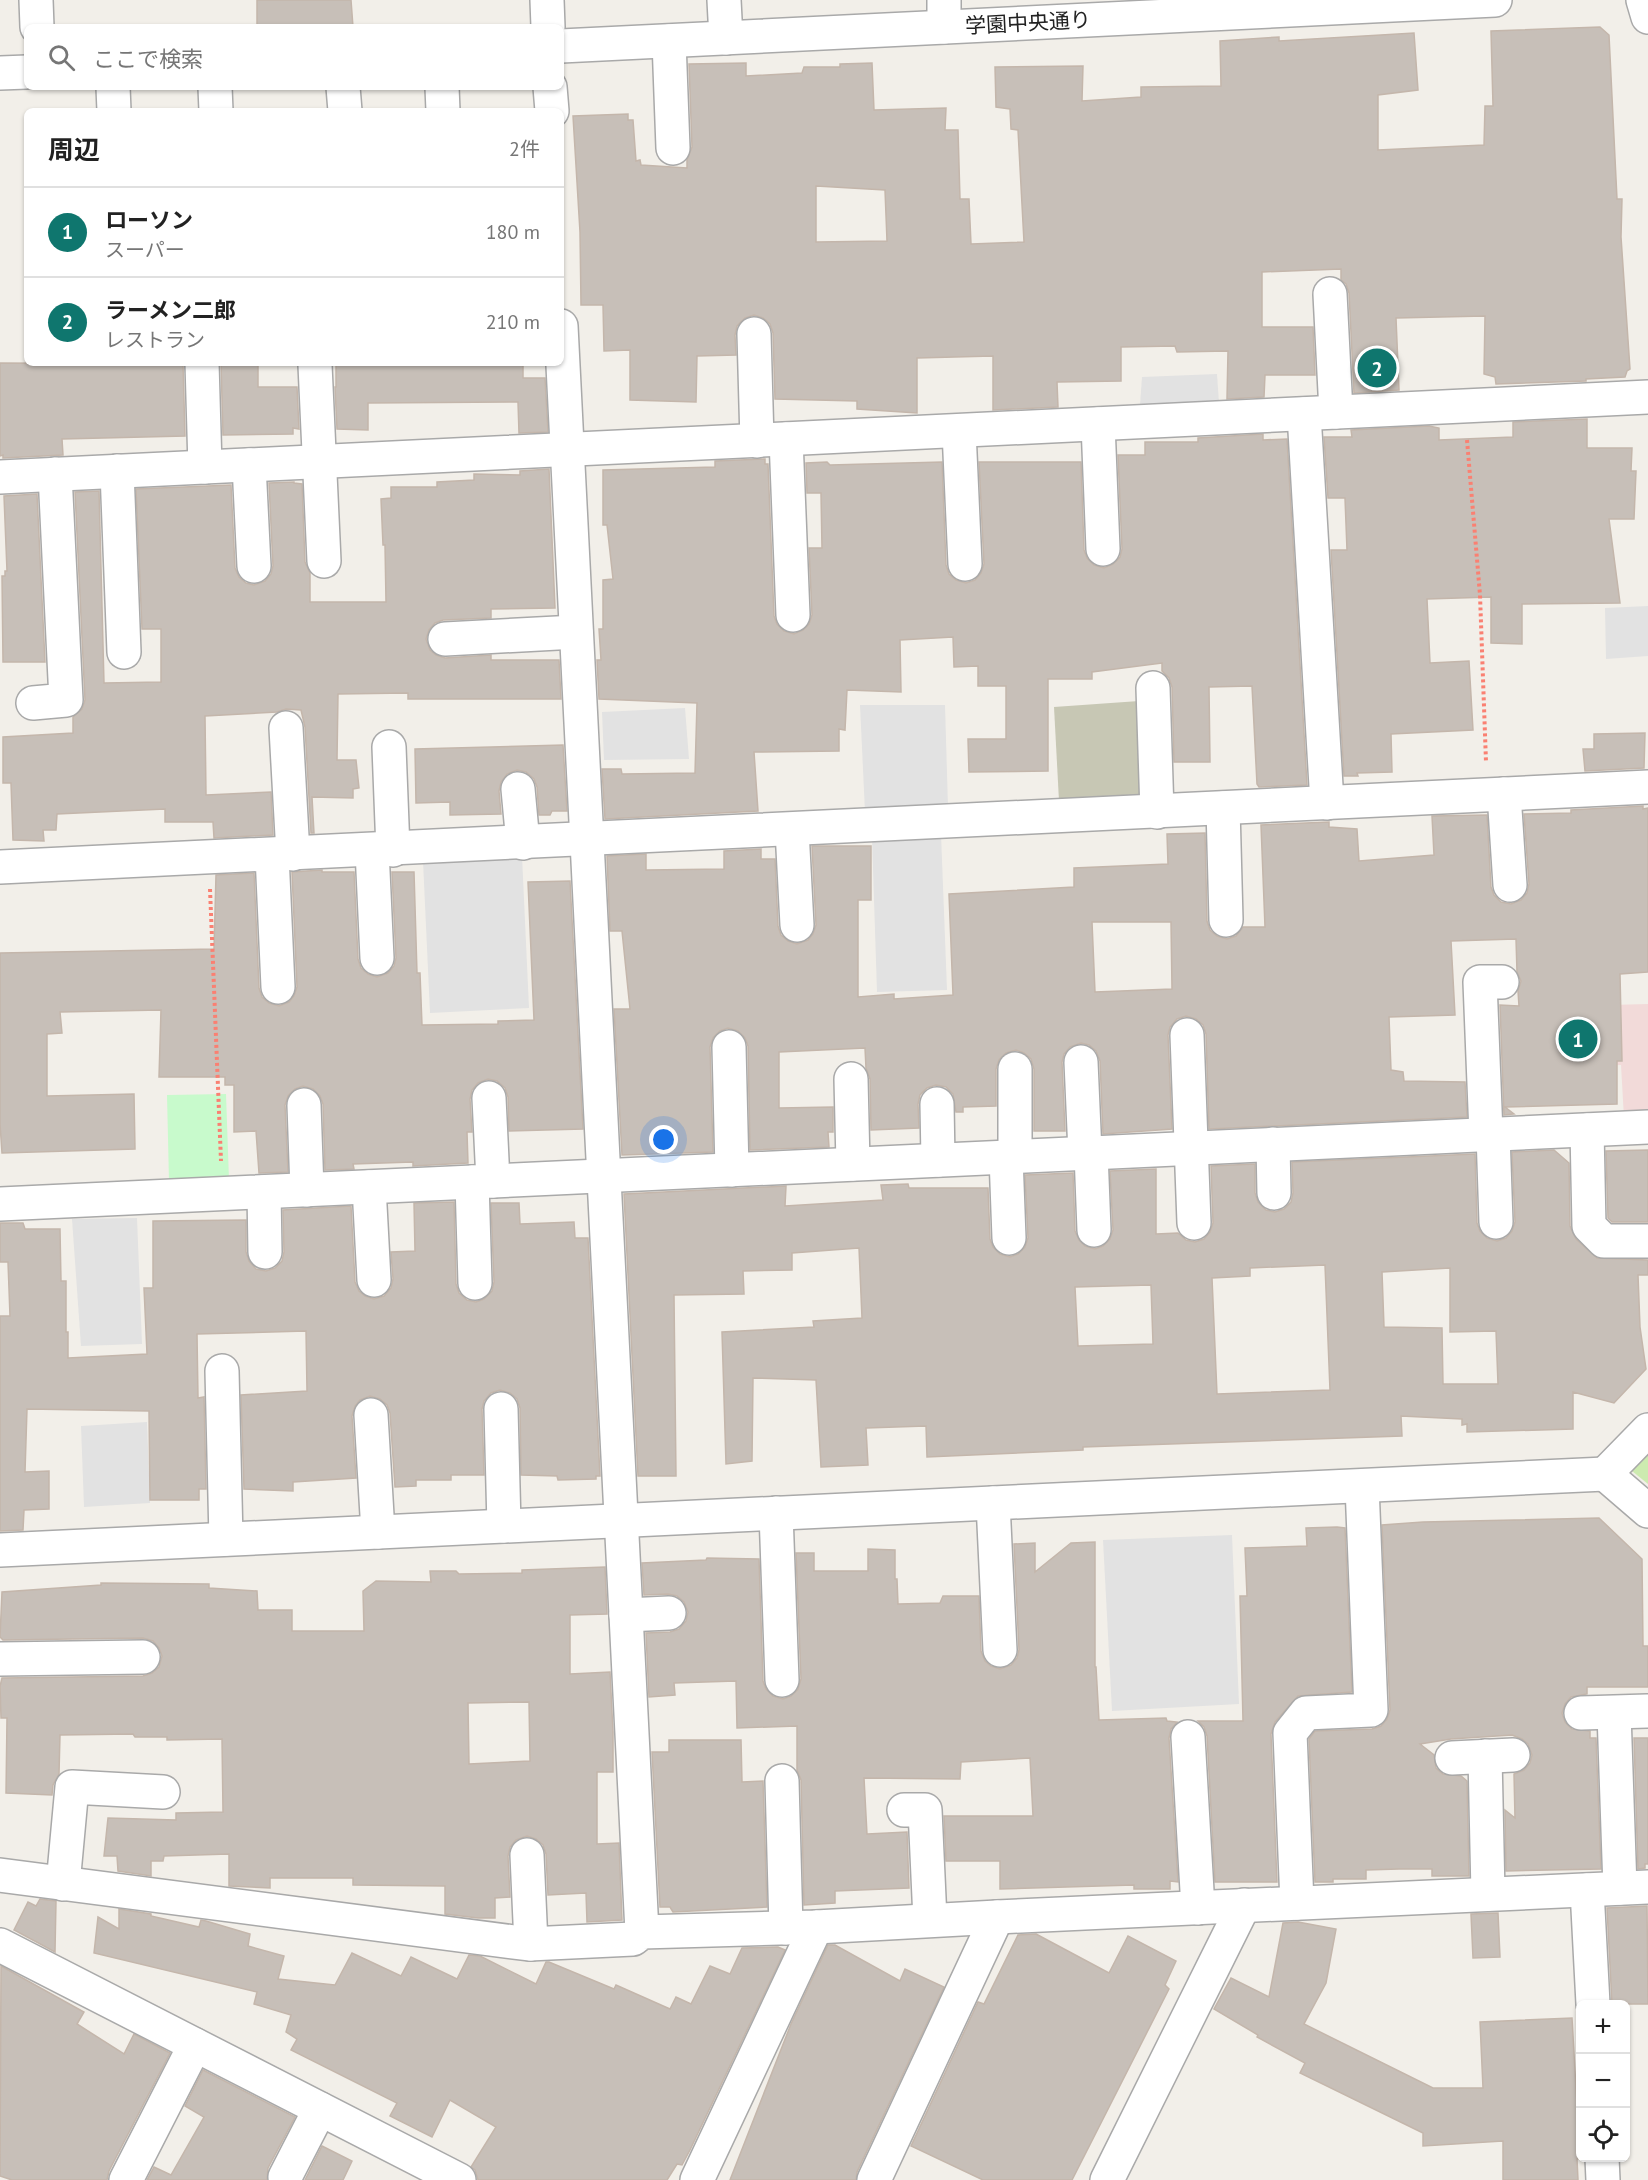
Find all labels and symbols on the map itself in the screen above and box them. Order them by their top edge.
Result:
street label: 学園中央通り [964,6,1092,39]
pin: 2 [1358,346,1396,391]
pin: 1 [1558,1016,1598,1062]
your location [649,1125,678,1154]

